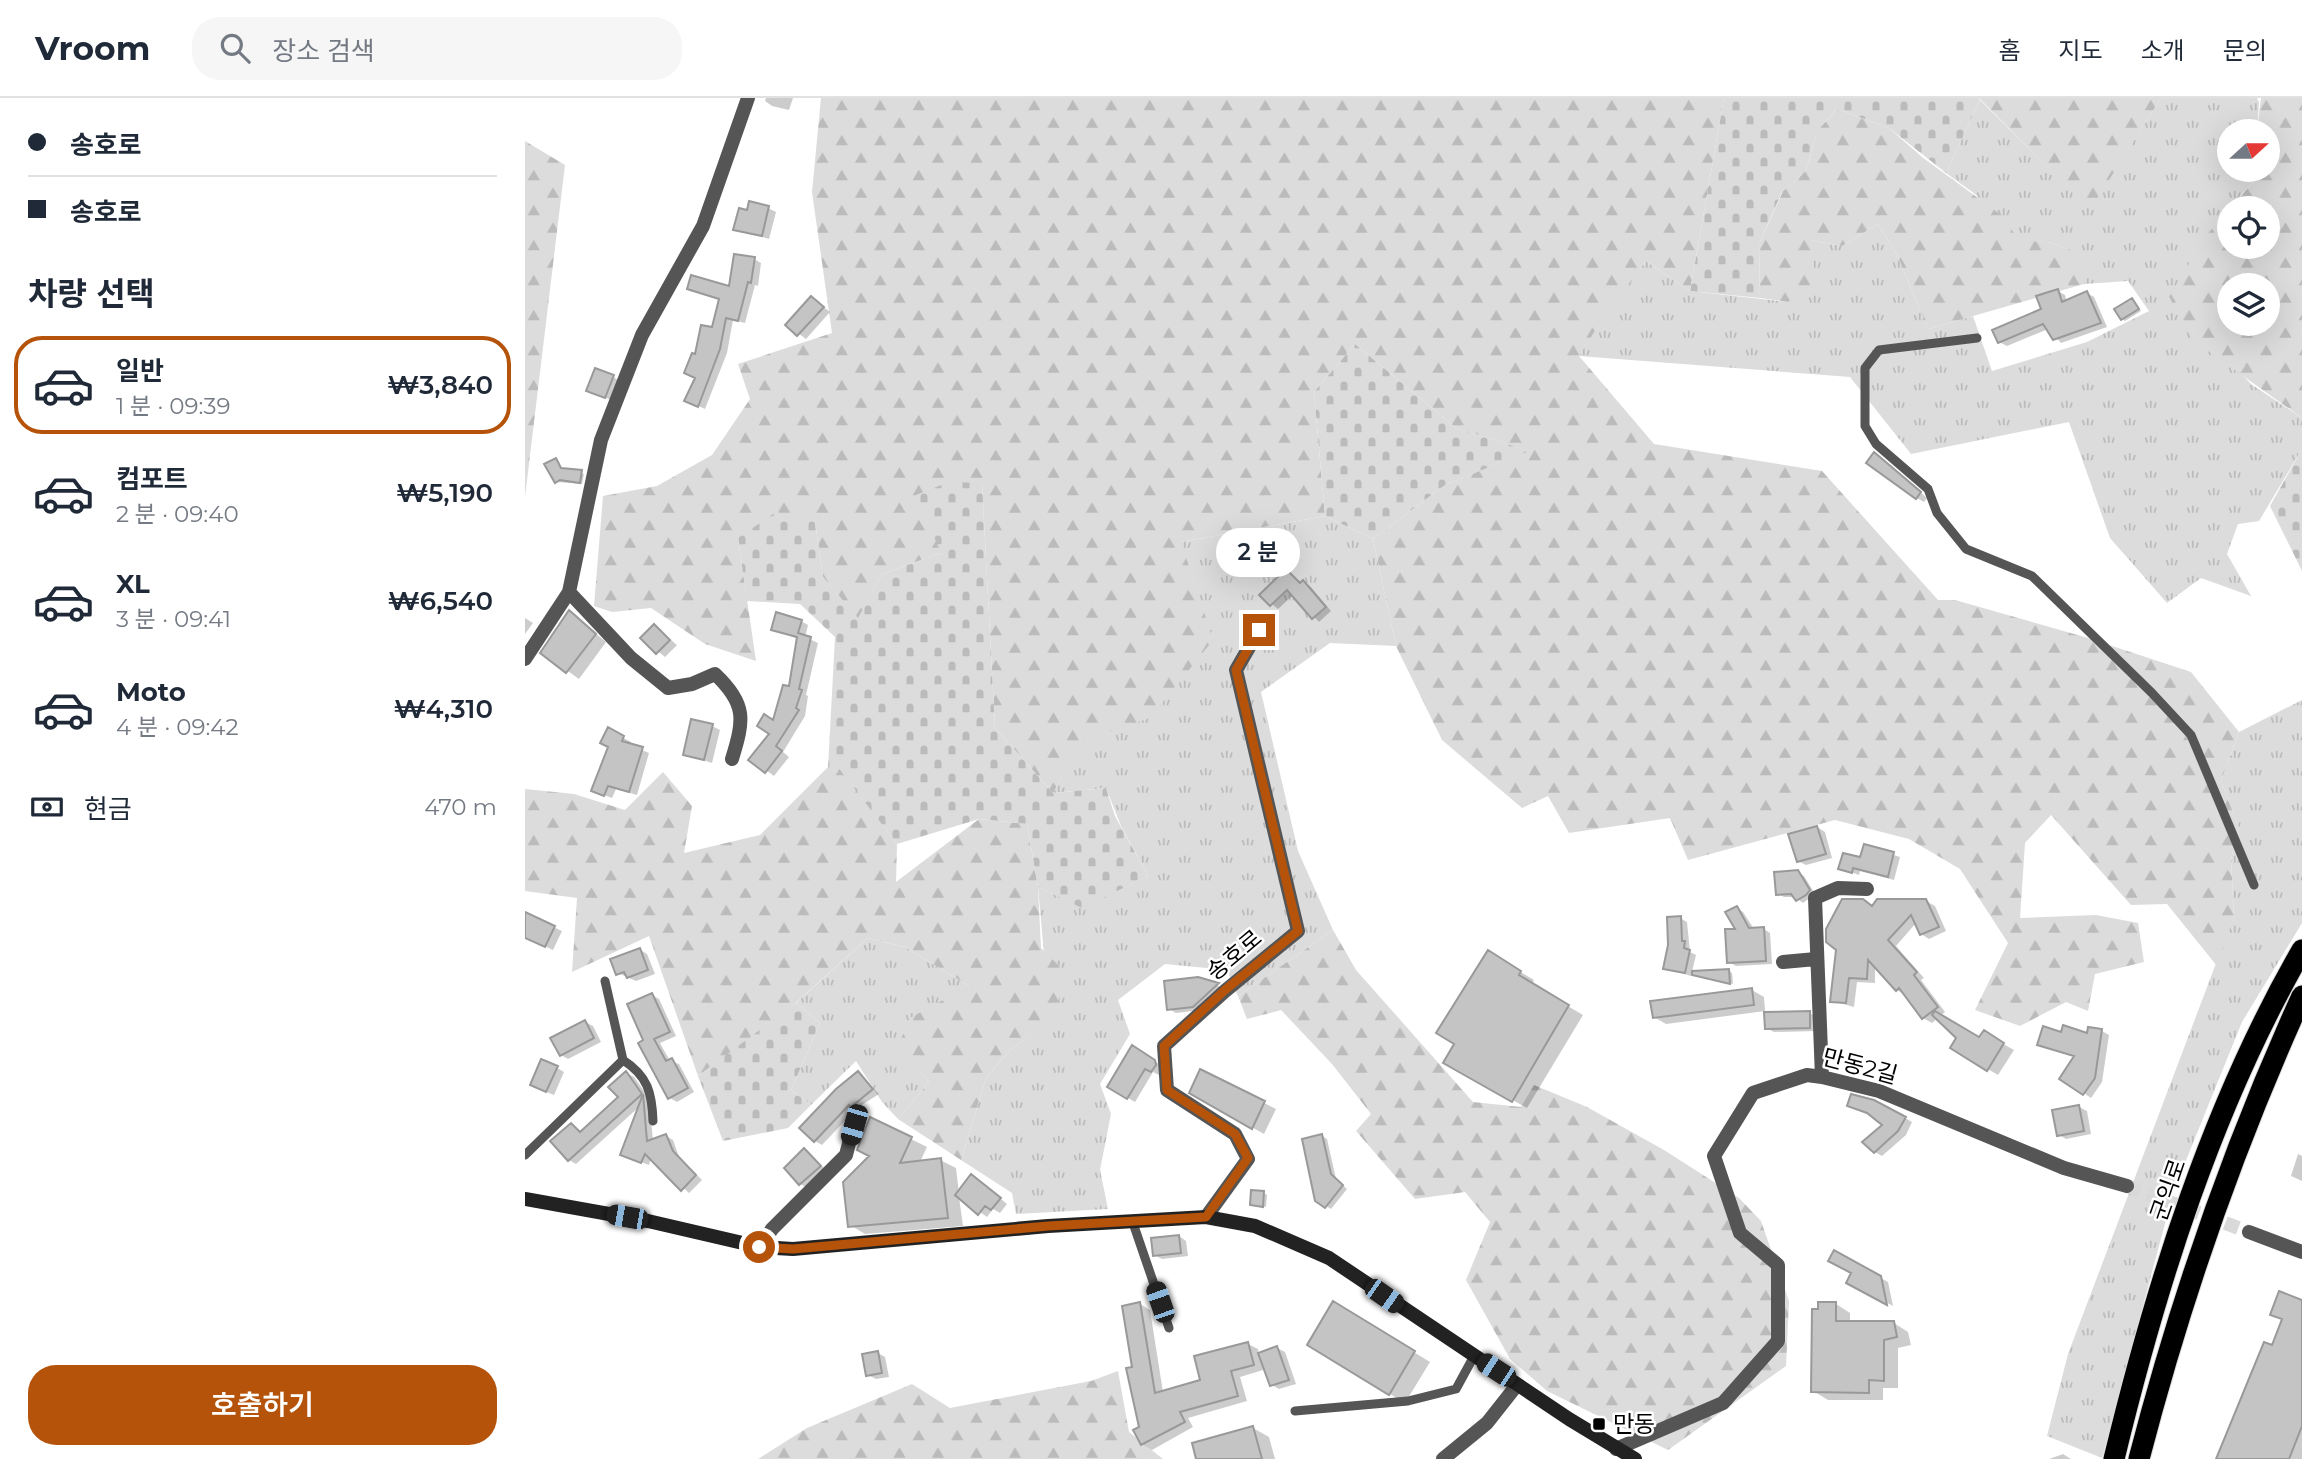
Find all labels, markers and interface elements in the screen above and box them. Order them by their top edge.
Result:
search box [192,17,682,80]
text: Vroom [35,28,150,68]
icon: search [216,29,254,67]
text: 장소 검색 [272,35,375,67]
text: 홈 [1998,36,2020,65]
text: 지도 [2058,36,2103,65]
text: 소개 [2141,36,2185,65]
text: 문의 [2223,36,2267,65]
north arrow [2217,119,2280,182]
map controls [2217,119,2280,336]
text: 송호로 [70,129,142,161]
text: 송호로 [70,196,142,228]
button: locate [2217,196,2280,259]
button: layers [2217,273,2280,336]
text: 차량 선택 [28,274,155,313]
icon: car [32,354,95,417]
text: 일반 [116,355,164,387]
text: ₩3,840 [387,369,493,401]
text: 1 분 · 09:39 [116,392,230,420]
icon: car [32,462,95,525]
text: 컴포트 [116,463,188,495]
text: ₩5,190 [396,477,493,509]
text: 2 분 · 09:40 [116,500,239,528]
callout: 2 분 [1217,528,1301,578]
text: 2 분 [1238,538,1278,566]
text: XL [116,568,150,600]
icon: car [32,570,95,633]
text: ₩6,540 [388,585,493,617]
text: 3 분 · 09:41 [116,605,231,633]
route end [1243,614,1275,646]
text: Moto [116,676,186,708]
icon: car [32,678,95,741]
text: ₩4,310 [394,693,493,725]
text: 4 분 · 09:42 [116,713,239,741]
icon: cash [28,788,66,826]
text: 현금 [84,793,132,825]
text: 470 m [424,793,497,821]
street label: 송호로 [1201,924,1267,986]
street label: 만동2길 [1819,1043,1901,1089]
car [839,1102,870,1148]
street label: 군익로 [2144,1155,2192,1225]
car [605,1203,650,1231]
route start [743,1231,775,1263]
car [1361,1275,1408,1317]
car [1144,1279,1177,1325]
car [1473,1350,1520,1390]
button: 호출하기 [28,1365,497,1445]
place label: 만동 [1613,1410,1655,1438]
marker: 만동 [1591,1416,1607,1432]

